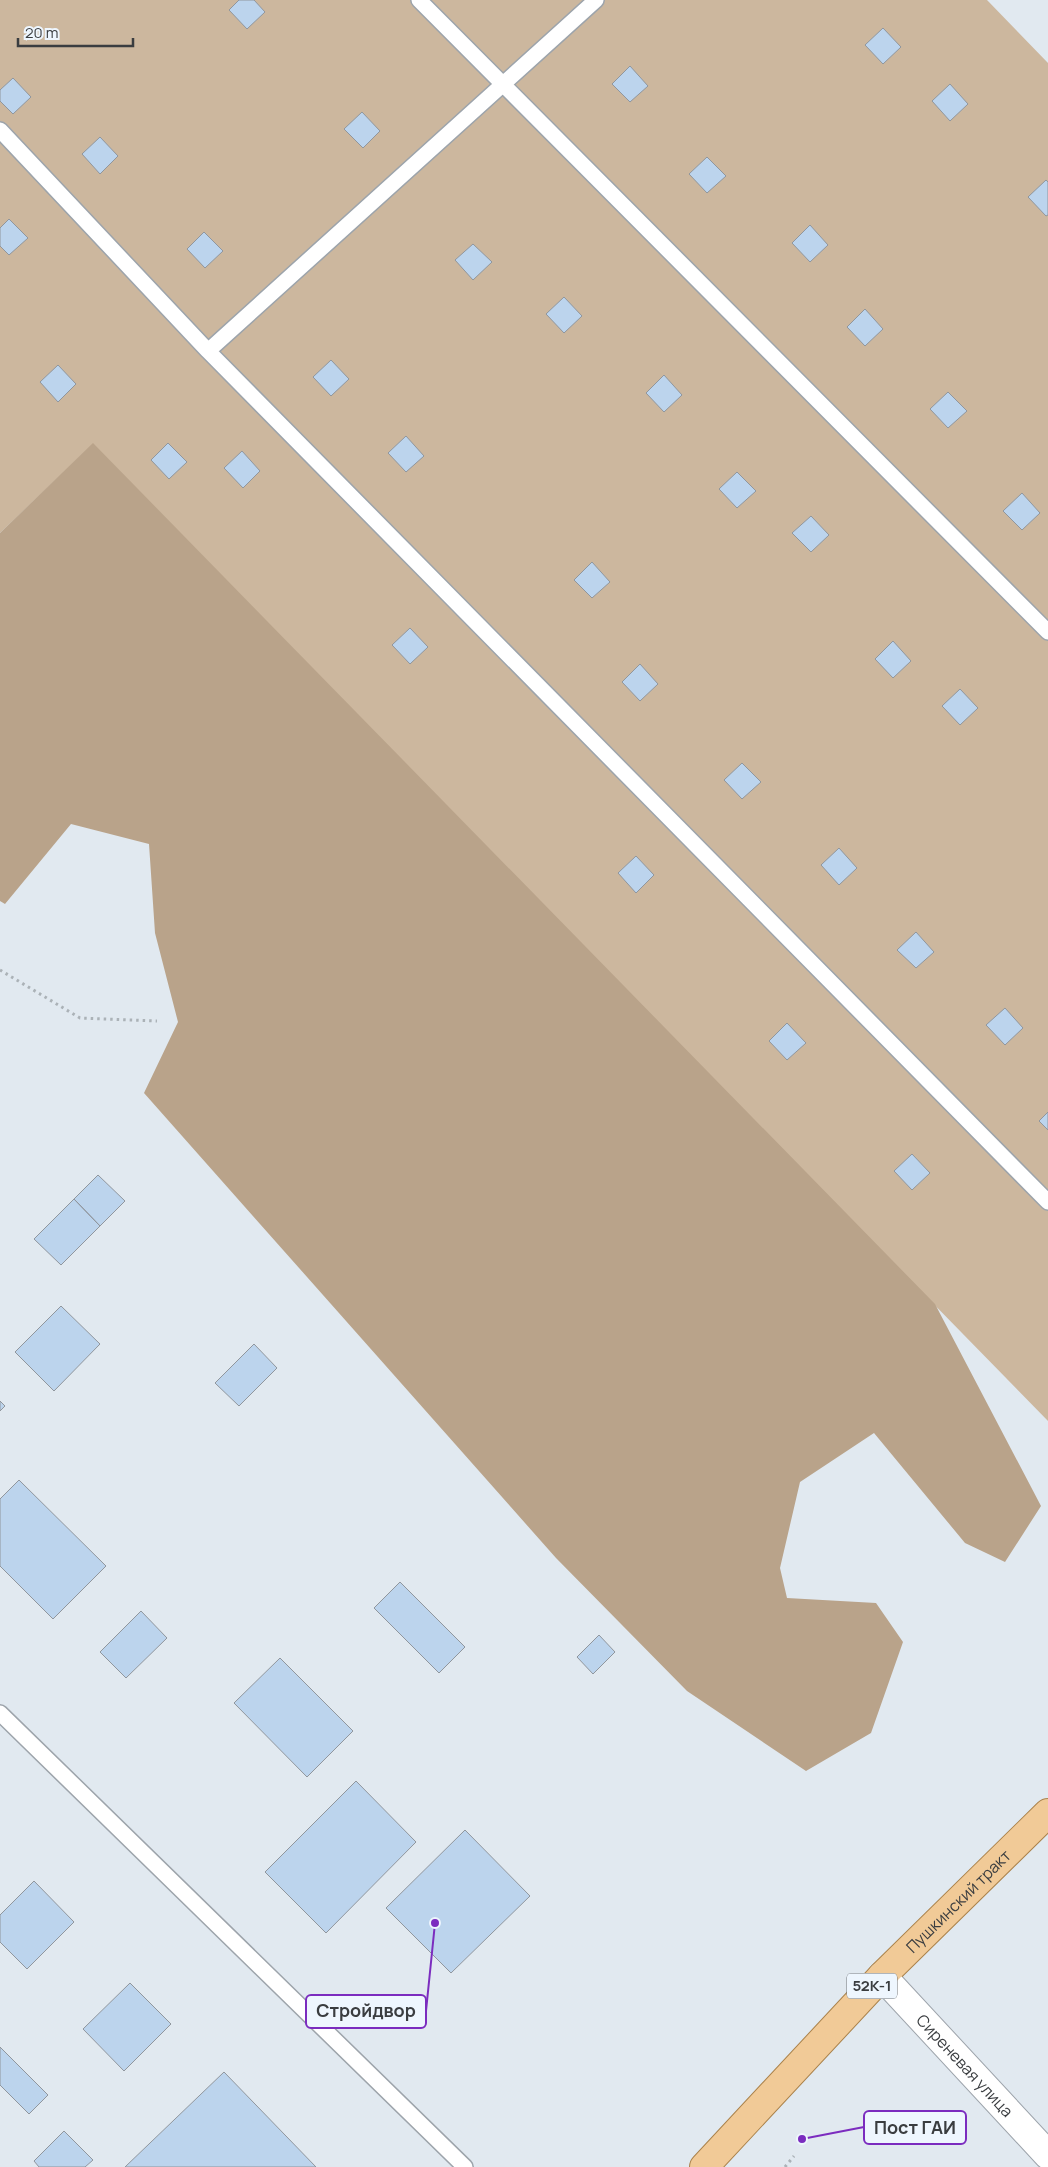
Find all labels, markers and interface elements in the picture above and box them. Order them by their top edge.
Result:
scale bar [18,15,132,47]
text: 20 m [25,22,58,43]
street label: Пушкинский тракт [901,1845,1016,1958]
road number: 52К-1 [847,1974,897,1998]
callout: Стройдвор [306,1995,426,2028]
text: Стройдвор [316,1998,416,2022]
street label: Сиреневая улица [912,2009,1018,2122]
callout: Пост ГАИ [864,2111,966,2144]
text: Пост ГАИ [874,2115,956,2139]

